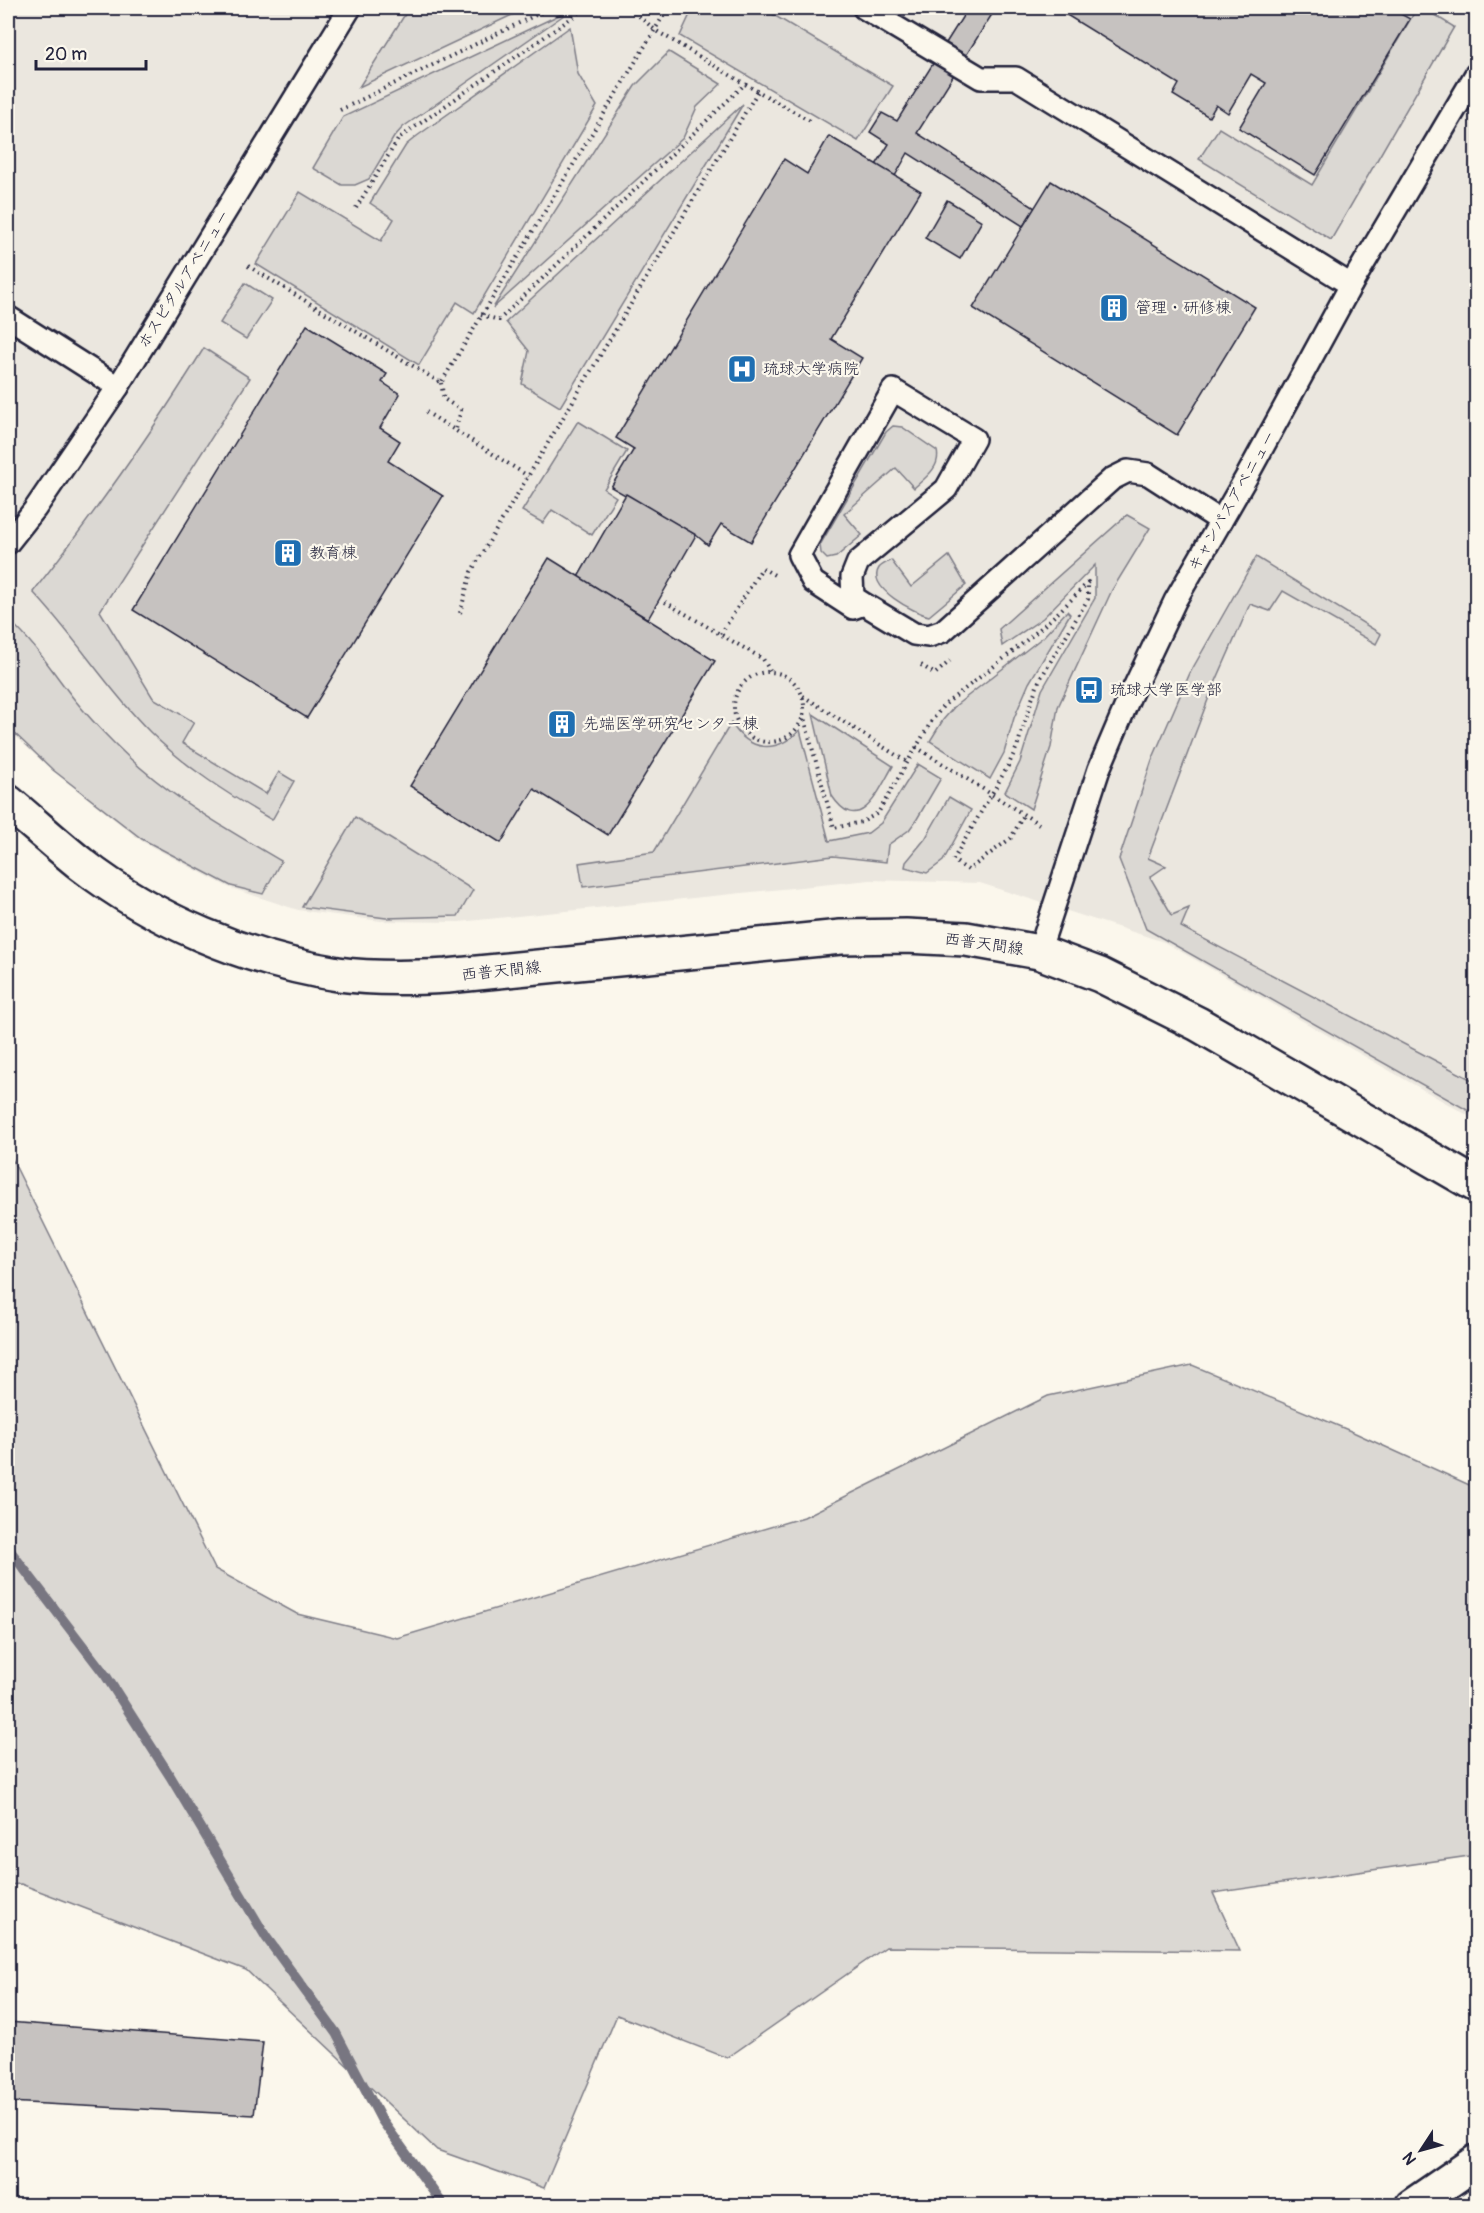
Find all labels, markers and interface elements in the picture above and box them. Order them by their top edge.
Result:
scale bar [36,33,146,71]
text: 20 m [45,43,87,66]
street label: ホスピタルアベニュー [133,206,235,352]
building icon: 管理・研修棟 [1098,292,1130,324]
place label: 管理・研修棟 [1135,298,1231,318]
hospital icon: 琉球大学病院 [726,353,758,385]
place label: 琉球大学病院 [763,359,859,379]
street label: キャンパスアベニュー [1183,427,1281,575]
building icon: 教育棟 [272,537,304,569]
place label: 教育棟 [309,543,357,563]
bus stop icon: 琉球大学医学部 [1073,674,1105,706]
place label: 琉球大学医学部 [1110,680,1222,700]
building icon: 先端医学研究センター棟 [546,708,578,740]
place label: 先端医学研究センター棟 [583,714,758,734]
street label: 西普天間線 [943,929,1025,959]
street label: 西普天間線 [460,957,542,985]
north arrow [1391,2120,1451,2180]
text: N [1398,2148,1421,2168]

